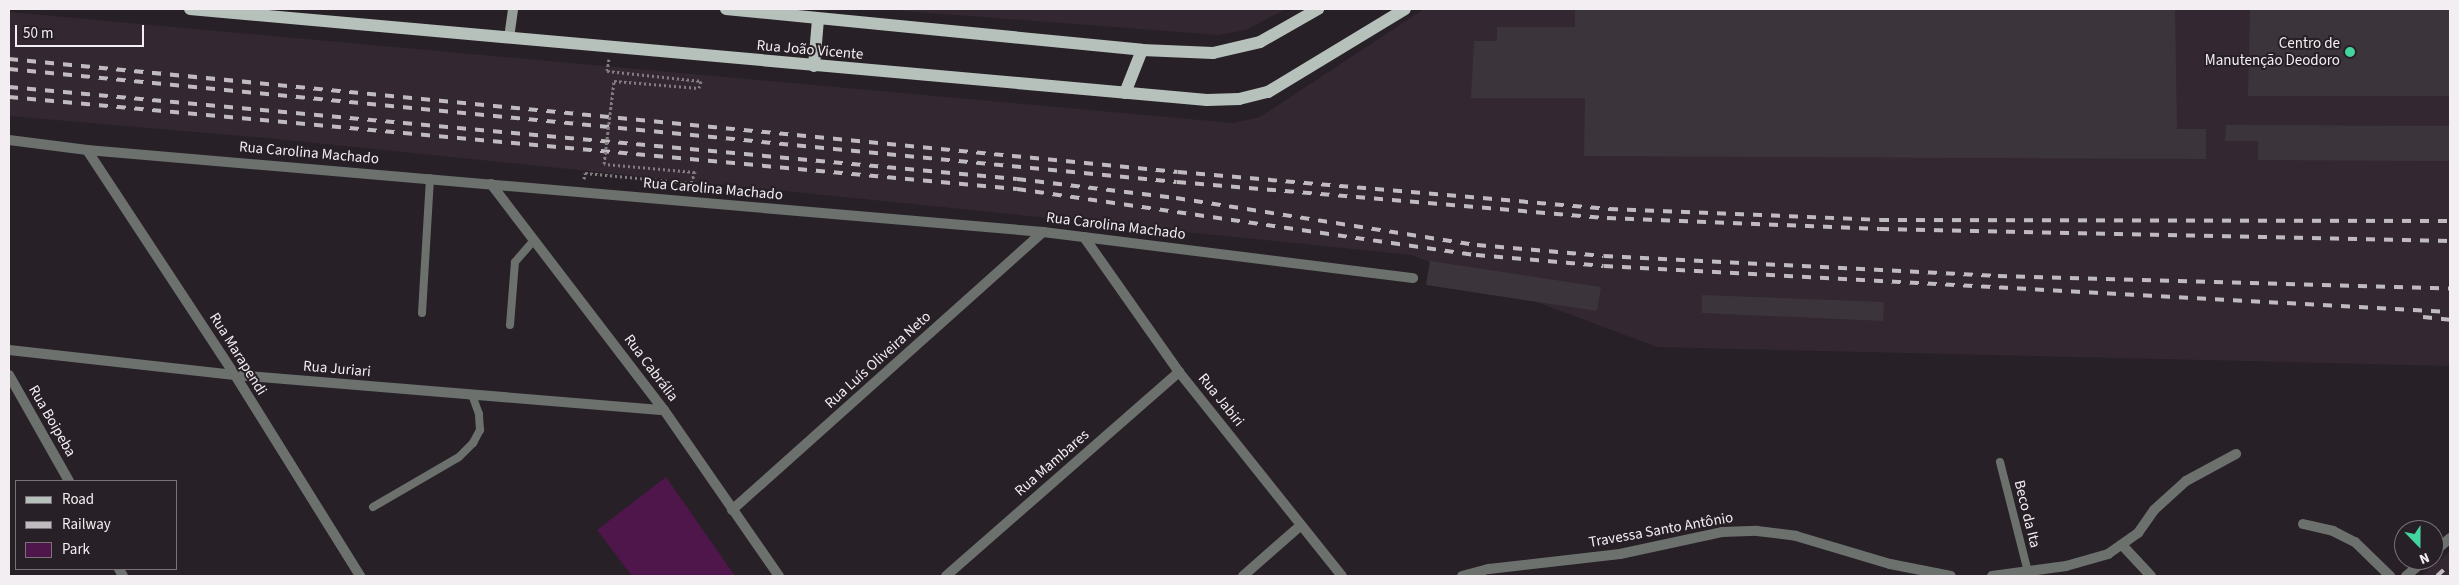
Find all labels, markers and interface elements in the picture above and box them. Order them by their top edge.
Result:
scale bar [18,15,146,47]
text: 50 m [23,23,53,44]
place label: Centro de Manutenção Deodoro [2205,34,2340,69]
street label: Rua João Vicente [756,36,864,64]
marker: Centro de Manutenção Deodoro [2344,46,2356,58]
street label: Rua Carolina Machado [238,138,380,168]
street label: Rua Carolina Machado [642,174,784,204]
street label: Rua Carolina Machado [1045,209,1187,243]
street label: Rua Luís Oliveira Neto [821,308,935,412]
street label: Rua Marapendi [205,309,271,399]
street label: Rua Cabrália [620,331,682,405]
street label: Rua Juriari [302,357,372,381]
street label: Rua Jabiri [1194,370,1248,430]
street label: Rua Boipeba [24,382,80,460]
street label: Rua Mambares [1011,426,1093,500]
street label: Beco da Ita [2010,478,2044,550]
legend [15,480,178,570]
text: Road [62,489,94,510]
street label: Travessa Santo Antônio [1587,508,1735,552]
text: Railway [62,514,111,535]
north arrow [2394,520,2444,570]
text: Park [62,539,90,560]
text: N [2416,547,2432,569]

